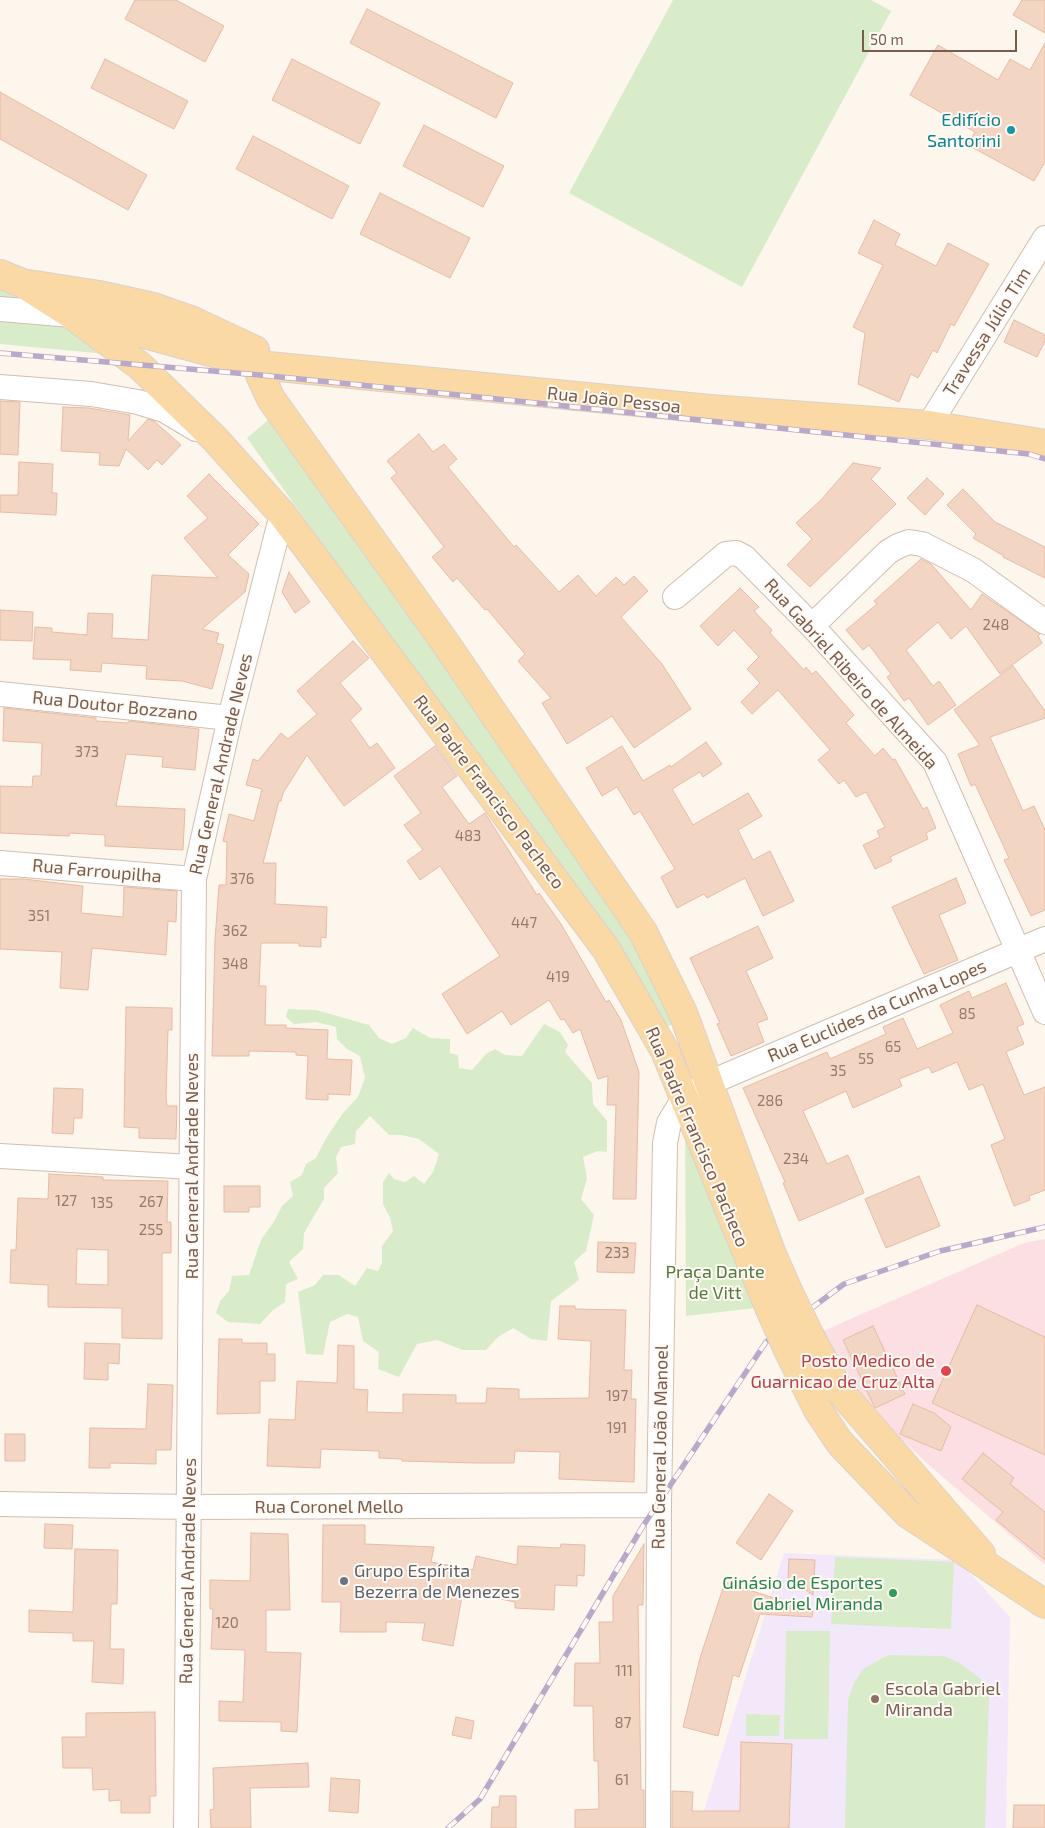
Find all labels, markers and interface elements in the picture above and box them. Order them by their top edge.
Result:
scale bar [865,20,1020,52]
text: 50 m [870,30,904,48]
place label: Edifício Santorini [927,109,1001,152]
marker: Edifício Santorini [1005,124,1017,136]
street label: Travessa Júlio Tim [939,263,1035,401]
street label: Rua João Pessoa [546,382,682,418]
street label: Rua Gabriel Ribeiro de Almeida [760,574,942,774]
house number: 248 [983,616,1009,634]
street label: Rua General Andrade Neves [185,651,257,877]
street label: Rua Doutor Bozzano [31,687,199,725]
street label: Rua Padre Francisco Pacheco [409,691,569,893]
house number: 373 [75,743,99,761]
house number: 483 [455,827,481,845]
street label: Rua Farroupilha [31,855,163,887]
house number: 376 [230,870,254,888]
house number: 351 [28,907,50,925]
house number: 447 [511,914,537,932]
house number: 362 [222,922,248,940]
house number: 348 [222,955,248,973]
street label: Rua Euclides da Cunha Lopes [764,955,990,1067]
house number: 419 [546,968,570,986]
house number: 85 [958,1005,976,1023]
street label: Rua Padre Francisco Pacheco [641,1024,753,1250]
house number: 65 [885,1038,901,1056]
house number: 55 [858,1050,874,1068]
street label: Rua General Andrade Neves [181,1053,203,1279]
house number: 35 [830,1062,846,1080]
house number: 286 [757,1092,783,1110]
house number: 234 [783,1150,809,1168]
house number: 127 [55,1192,77,1210]
house number: 267 [139,1193,163,1211]
house number: 135 [91,1194,113,1212]
house number: 255 [139,1221,163,1239]
house number: 233 [604,1244,630,1262]
park label: Praça Dante de Vitt [665,1261,765,1304]
street label: Rua General João Manoel [647,1344,673,1550]
place label: Posto Medico de Guarnicao de Cruz Alta [750,1350,935,1392]
marker: Posto Medico de Guarnicao de Cruz Alta [939,1364,953,1378]
house number: 197 [606,1387,628,1405]
house number: 191 [607,1419,627,1437]
street label: Rua General Andrade Neves [175,1458,201,1684]
street label: Rua Coronel Mello [255,1496,403,1518]
place label: Grupo Espírita Bezerra de Menezes [354,1560,520,1602]
place label: Ginásio de Esportes Gabriel Miranda [722,1572,883,1615]
marker: Grupo Espírita Bezerra de Menezes [338,1575,350,1587]
marker: Ginásio de Esportes Gabriel Miranda [887,1587,899,1599]
house number: 120 [215,1614,239,1632]
house number: 111 [615,1662,633,1680]
place label: Escola Gabriel Miranda [885,1678,1000,1720]
marker: Escola Gabriel Miranda [869,1693,881,1705]
house number: 87 [615,1714,631,1732]
house number: 61 [615,1771,629,1789]

